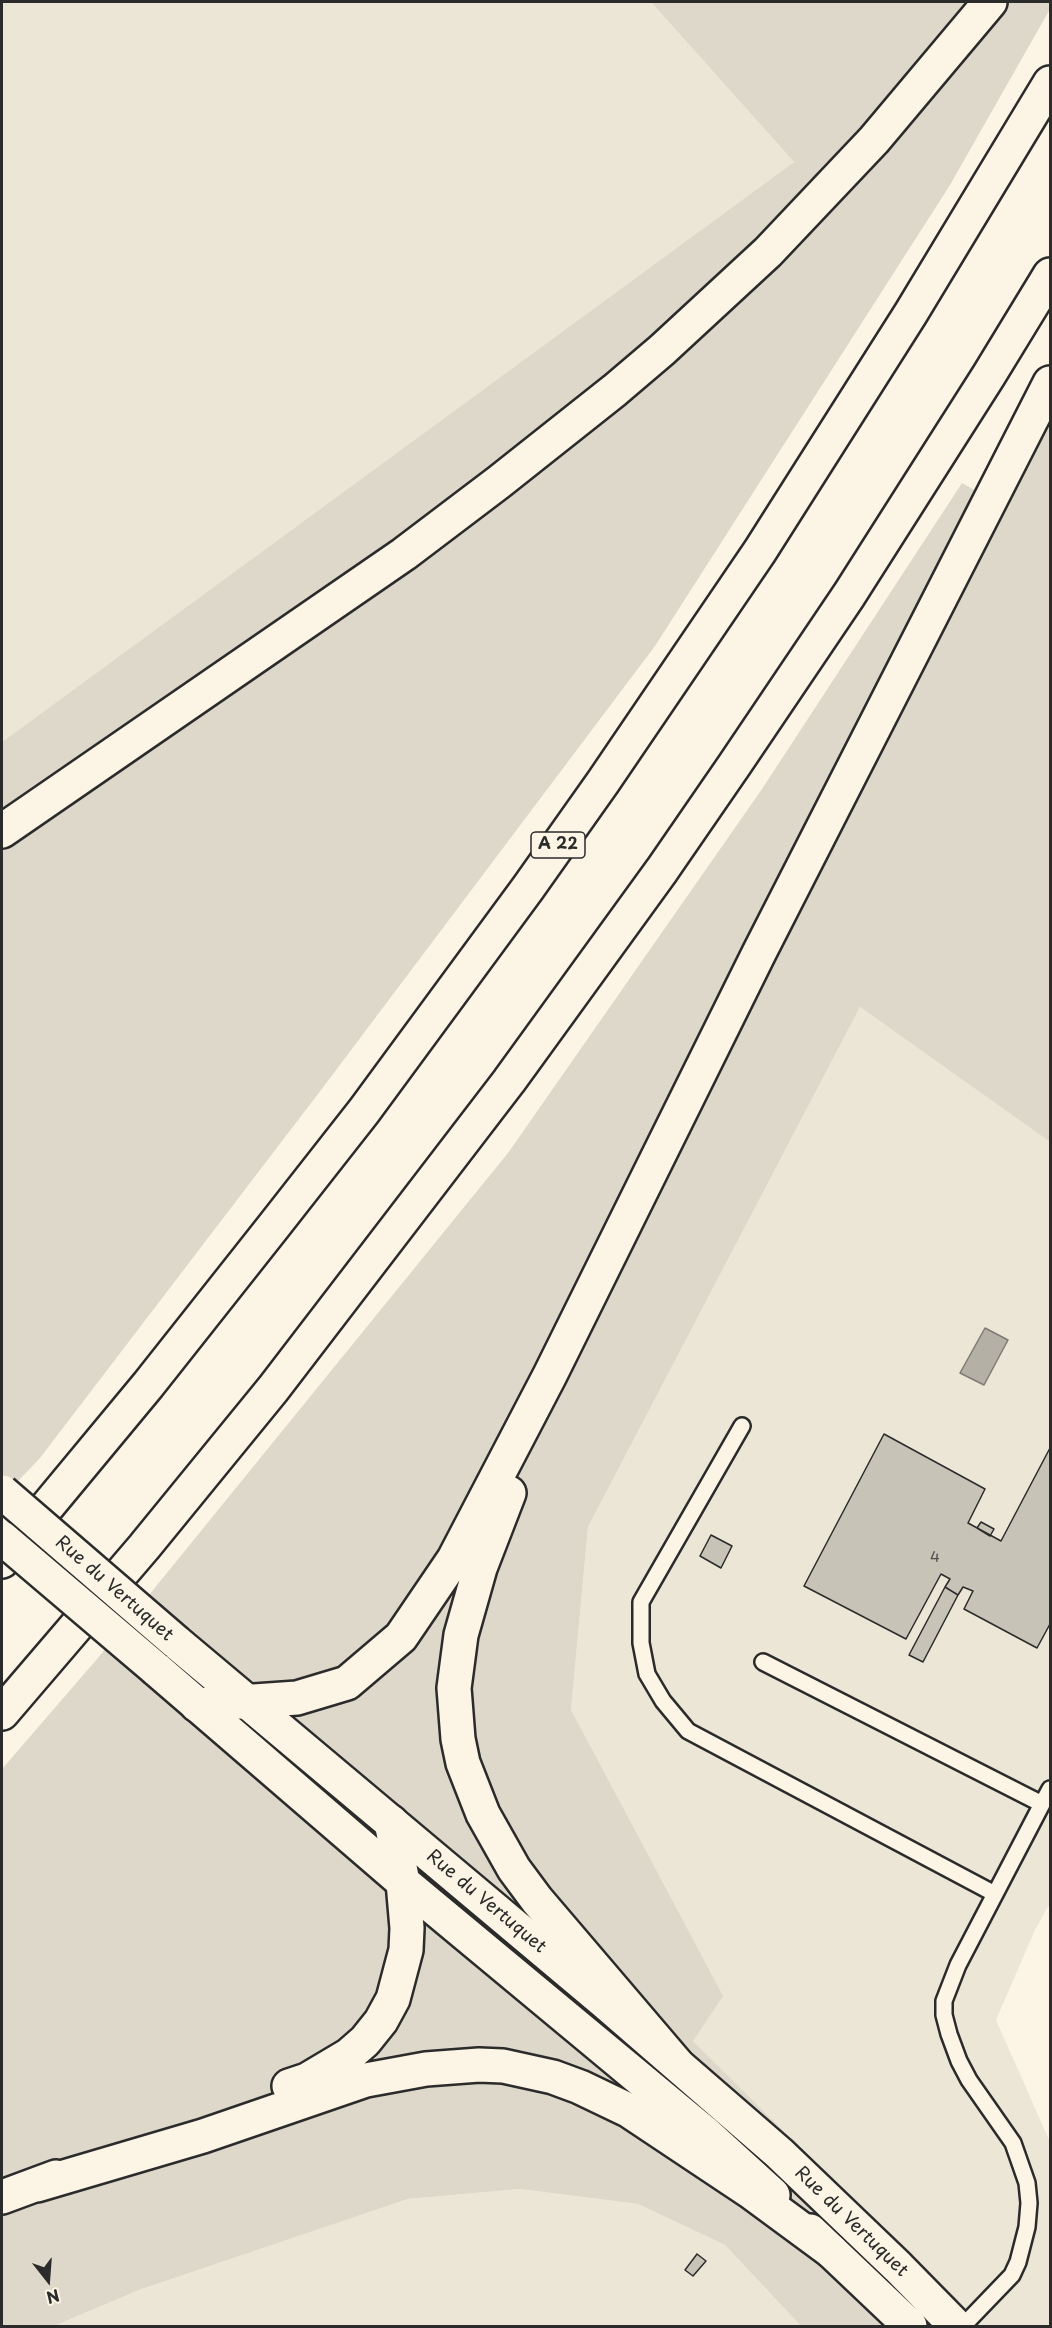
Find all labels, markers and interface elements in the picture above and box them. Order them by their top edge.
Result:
road number: A 22 [531,832,585,858]
street label: Rue du Vertuquet [51,1532,177,1646]
house number: 4 [930,1549,940,1567]
street label: Rue du Vertuquet [422,1846,550,1958]
street label: Rue du Vertuquet [790,2162,912,2282]
north arrow [18,2250,78,2310]
text: N [44,2284,63,2311]

